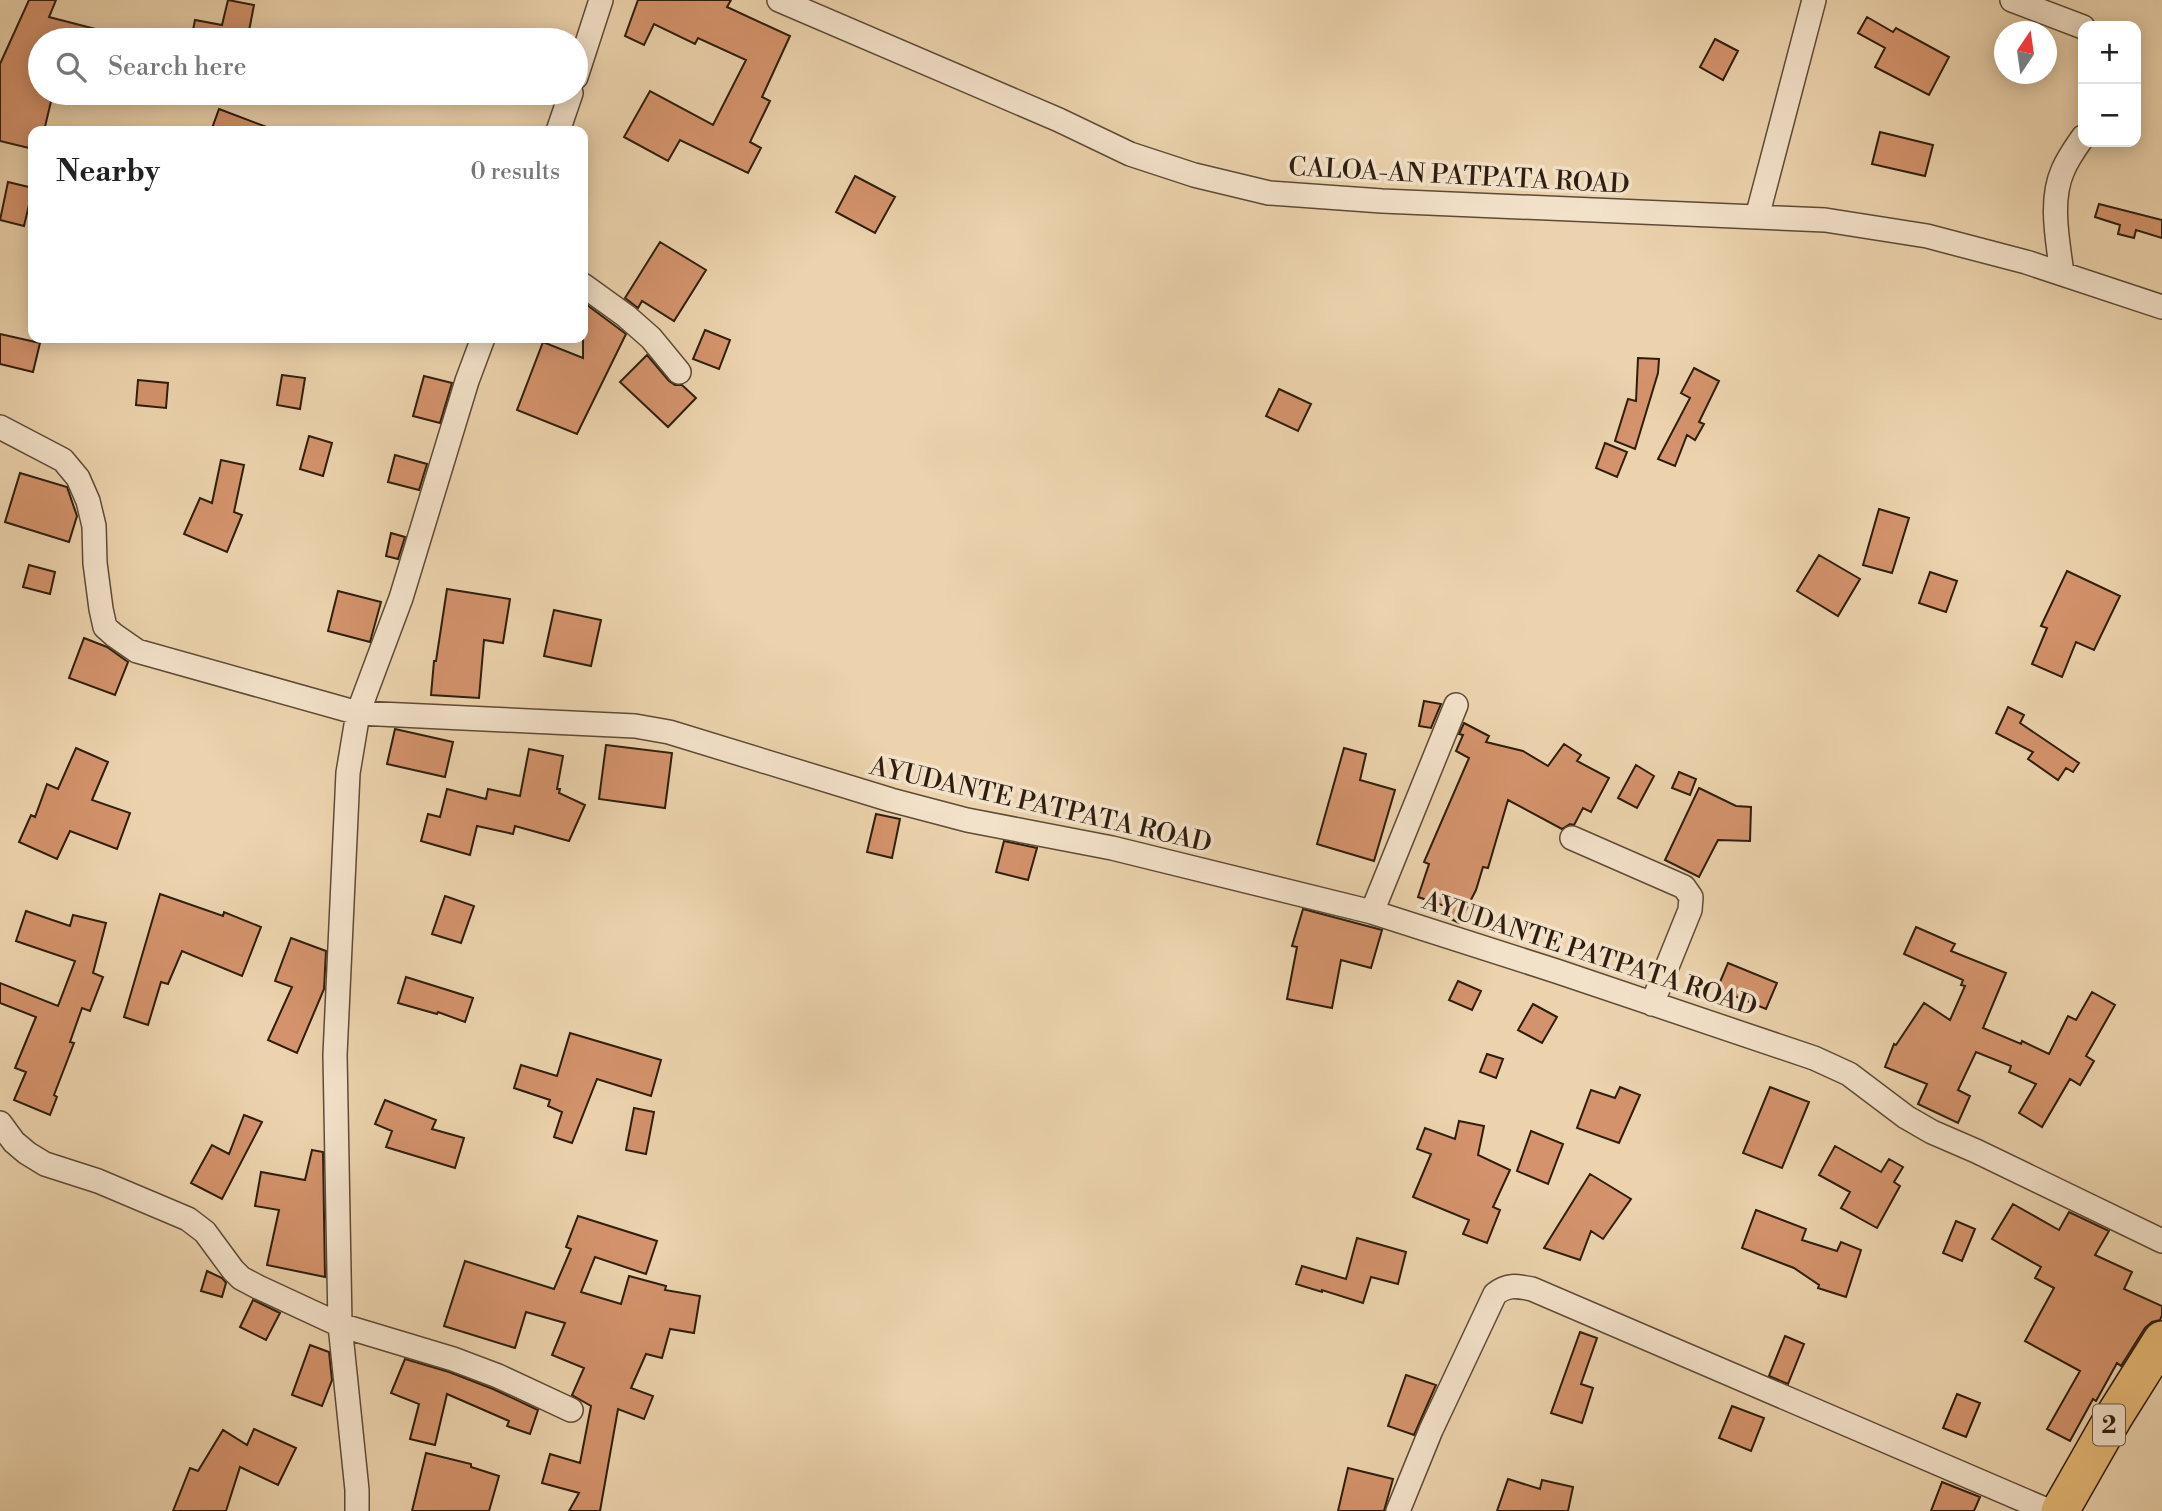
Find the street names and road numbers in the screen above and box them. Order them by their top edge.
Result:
street label: CALOA-AN PATPATA ROAD [1288,151,1630,201]
street label: AYUDANTE PATPATA ROAD [866,750,1215,860]
street label: AYUDANTE PATPATA ROAD [1417,884,1761,1023]
road number: 2 [2093,1405,2125,1446]

